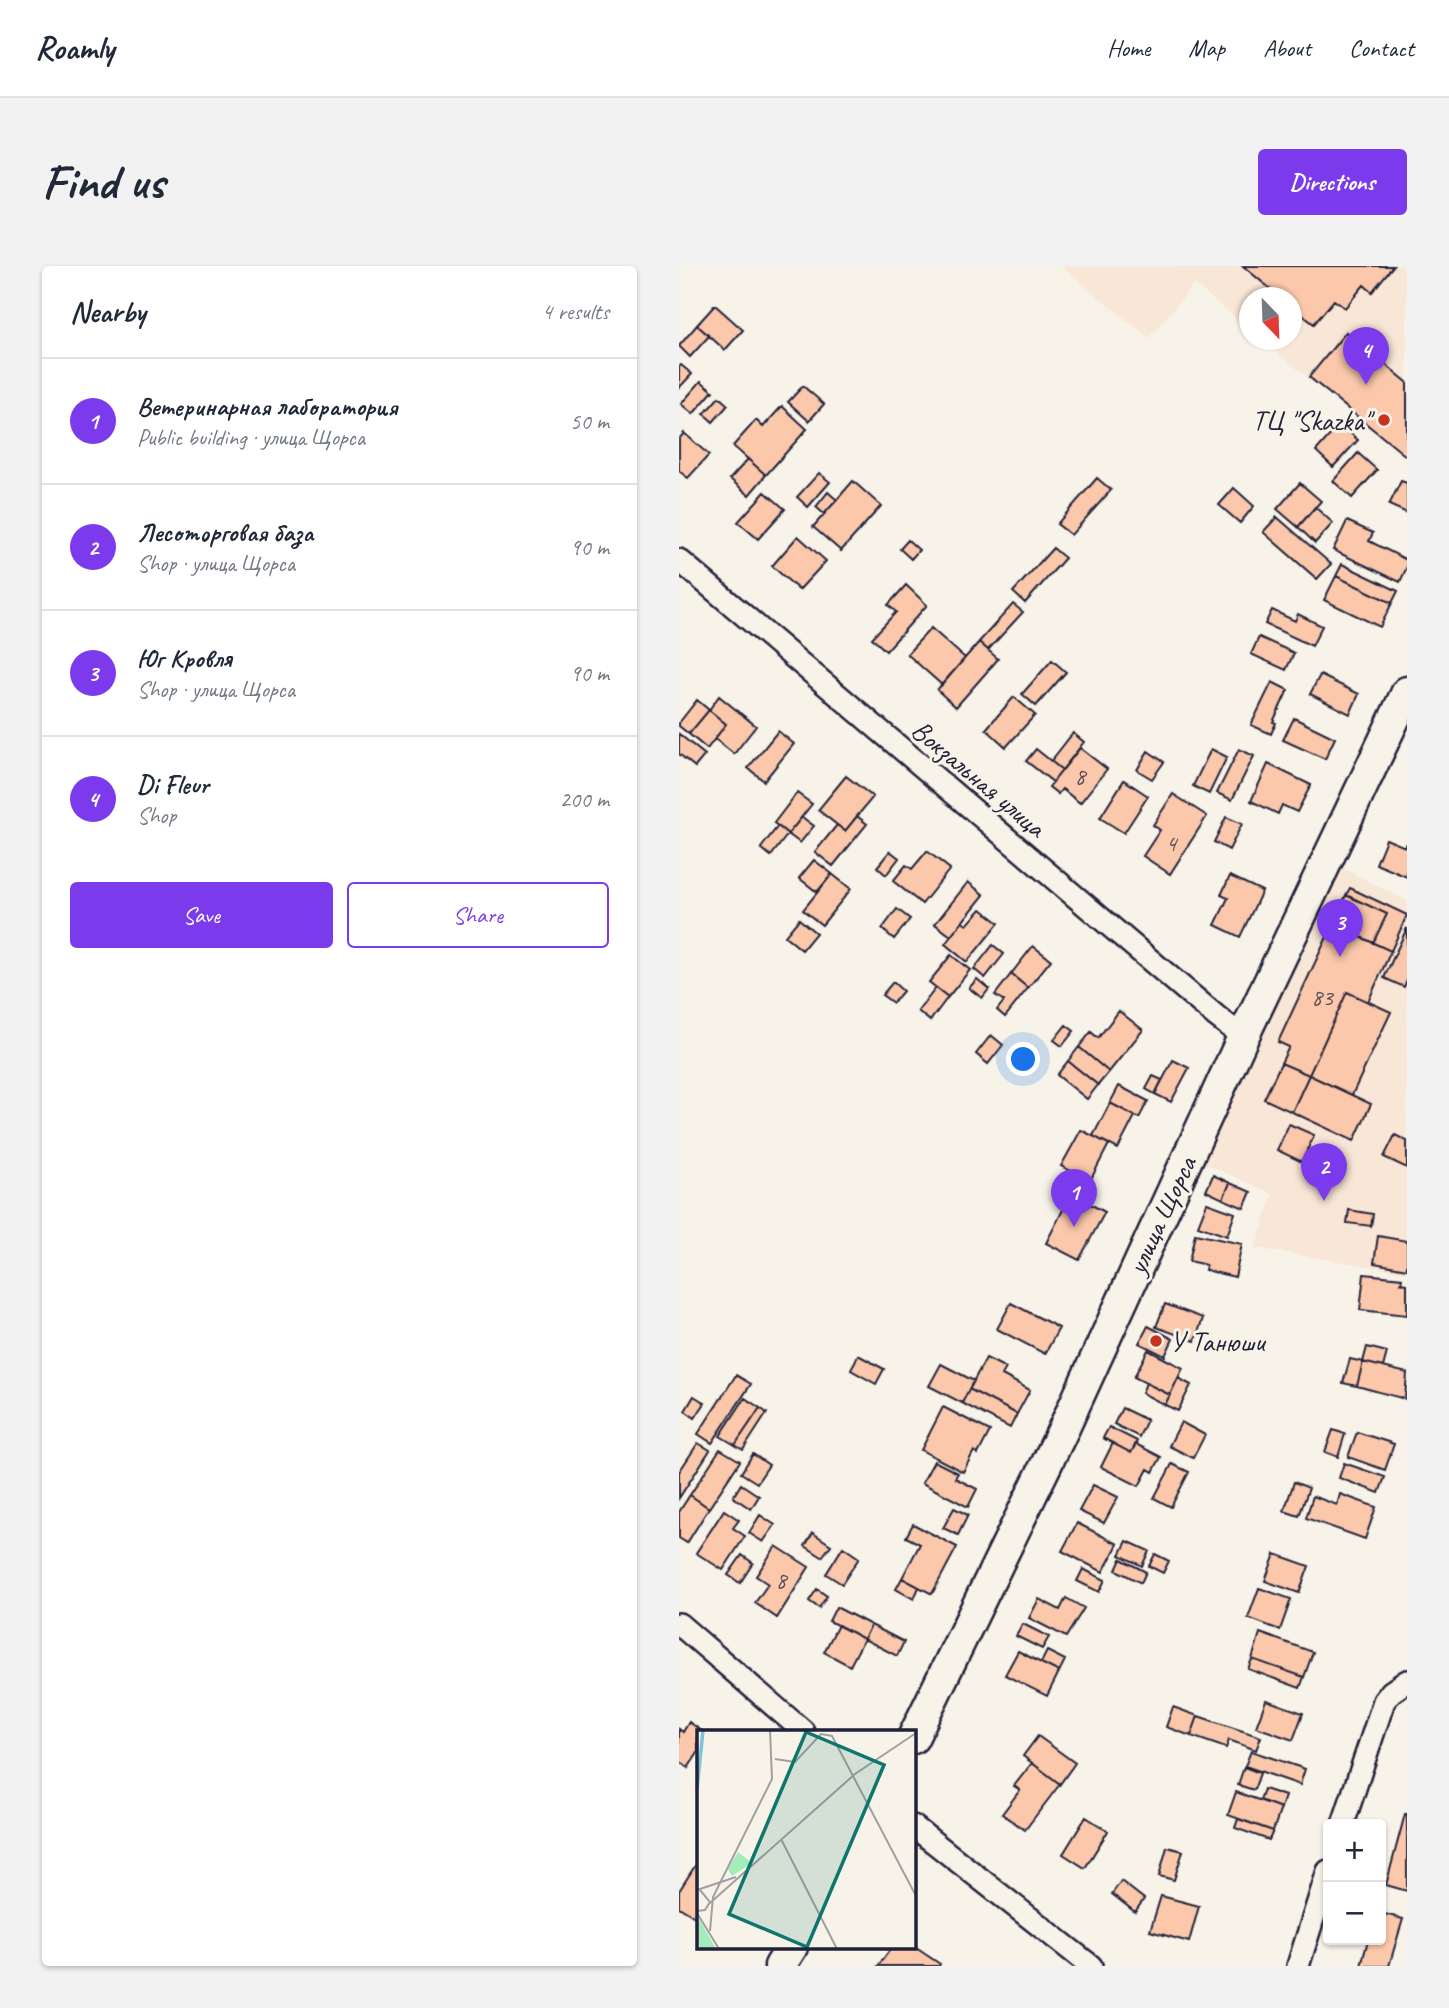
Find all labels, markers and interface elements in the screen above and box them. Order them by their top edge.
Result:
text: Roamly [35,27,114,69]
text: Home [1107,33,1150,63]
text: Map [1188,33,1225,63]
text: About [1263,33,1311,63]
text: Contact [1349,33,1414,63]
button: Directions [1258,149,1407,215]
text: Find us [42,151,164,213]
north arrow [1239,287,1302,350]
text: Nearby [70,293,146,331]
text: 4 results [542,297,609,326]
pin: 4 [1343,327,1389,385]
text: Ветеринарная лаборатория [137,390,397,423]
place label: ТЦ "Skazka" [1252,403,1375,438]
text: 1 [88,407,98,436]
text: 50 m [570,407,609,436]
marker: ТЦ "Skazka" [1376,412,1392,428]
text: Public building · улица Щорса [137,423,365,452]
text: Лесоторговая база [137,516,313,549]
text: 2 [88,533,98,562]
text: 90 m [570,533,609,562]
text: Shop · улица Щорса [137,549,295,578]
text: Юг Кровля [137,642,232,675]
text: 3 [88,659,98,688]
text: 90 m [570,659,609,688]
text: Shop · улица Щорса [137,675,295,704]
street label: Вокзальная улица [904,712,1054,846]
house number: 8 [1075,761,1088,791]
text: Di Fleur [137,768,209,801]
text: 4 [88,785,98,814]
text: 200 m [560,785,609,814]
text: Shop [137,801,176,830]
house number: 4 [1166,828,1179,858]
button: Save [70,882,333,948]
button: Share [347,882,609,948]
pin: 3 [1317,899,1363,957]
house number: 83 [1311,982,1335,1012]
your location [1006,1042,1040,1076]
pin: 2 [1301,1143,1347,1201]
street label: улица Щорса [1118,1149,1205,1281]
pin: 1 [1051,1169,1097,1227]
place label: У Танюши [1170,1324,1267,1359]
marker: У Танюши [1148,1333,1164,1349]
house number: 8 [776,1565,789,1595]
inset map [697,1730,915,1948]
map controls [1323,1819,1386,1945]
button: + [1323,1819,1386,1882]
button: − [1323,1882,1386,1945]

